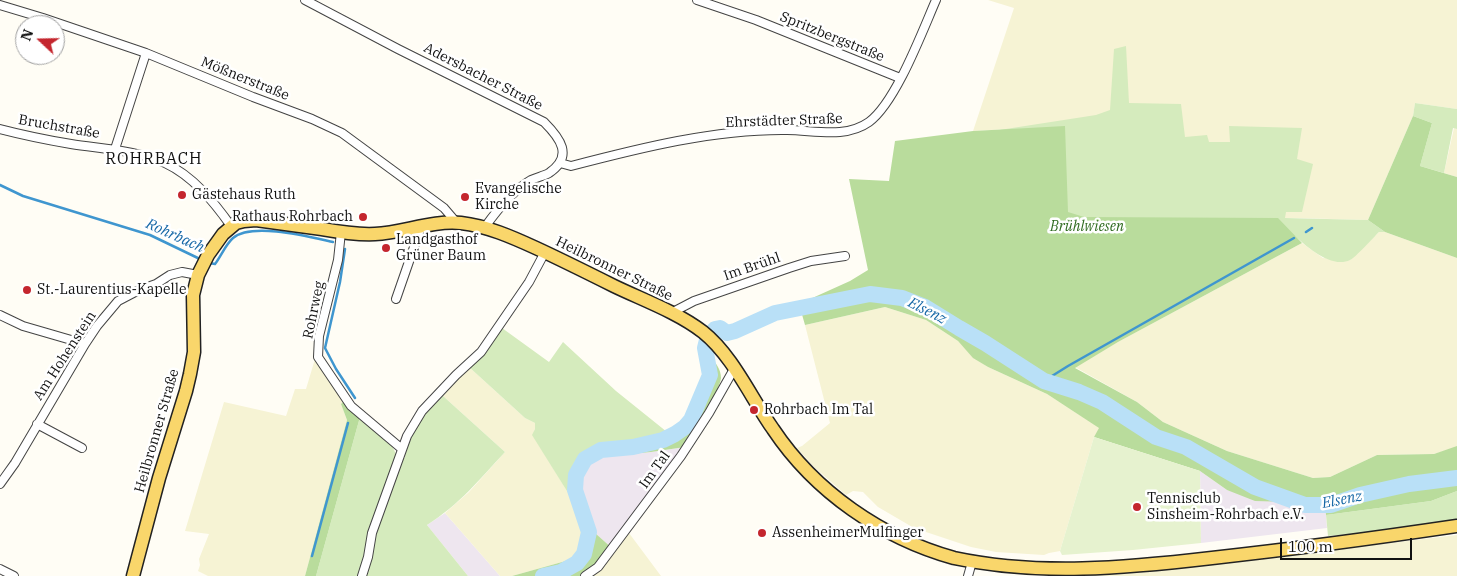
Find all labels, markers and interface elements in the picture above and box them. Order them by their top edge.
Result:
street label: Spritzbergstraße [777,8,887,66]
north arrow [15,15,65,65]
text: N [17,27,37,43]
street label: Adersbacher Straße [421,40,545,114]
street label: Mößnerstraße [198,54,292,104]
street label: Ehrstädter Straße [725,111,843,131]
street label: Bruchstraße [17,112,101,142]
district label: ROHRBACH [104,149,204,169]
place label: Evangelische Kirche [475,181,562,213]
place label: Gästehaus Ruth [192,187,296,203]
marker: Gästehaus Ruth [176,189,188,201]
marker: Evangelische Kirche [459,191,471,203]
place label: Rathaus Rohrbach [232,209,353,225]
marker: Rathaus Rohrbach [357,211,369,223]
water label: Rohrbach [143,215,207,257]
park label: Brühlwiesen [1050,219,1124,235]
place label: Landgasthof Grüner Baum [396,232,486,264]
street label: Heilbronner Straße [553,233,675,305]
marker: Landgasthof Grüner Baum [380,242,392,254]
street label: Im Brühl [721,249,783,285]
street label: Rohrweg [300,280,328,340]
place label: St.-Laurentius-Kapelle [37,282,186,298]
marker: St.-Laurentius-Kapelle [21,284,33,296]
water label: Elsenz [905,294,949,328]
street label: Am Hohenstein [30,308,100,404]
street label: Heilbronner Straße [131,367,183,495]
place label: Rohrbach Im Tal [764,402,873,418]
marker: Rohrbach Im Tal [748,404,760,416]
street label: Im Tal [636,448,674,492]
water label: Elsenz [1320,487,1364,513]
place label: Tennisclub Sinsheim-Rohrbach e.V. [1147,491,1304,524]
marker: Tennisclub Sinsheim-Rohrbach e.V. [1131,501,1143,513]
place label: AssenheimerMulfinger [772,525,923,541]
marker: AssenheimerMulfinger [756,527,768,539]
scale bar [1282,528,1414,560]
text: 100 m [1288,537,1333,556]

